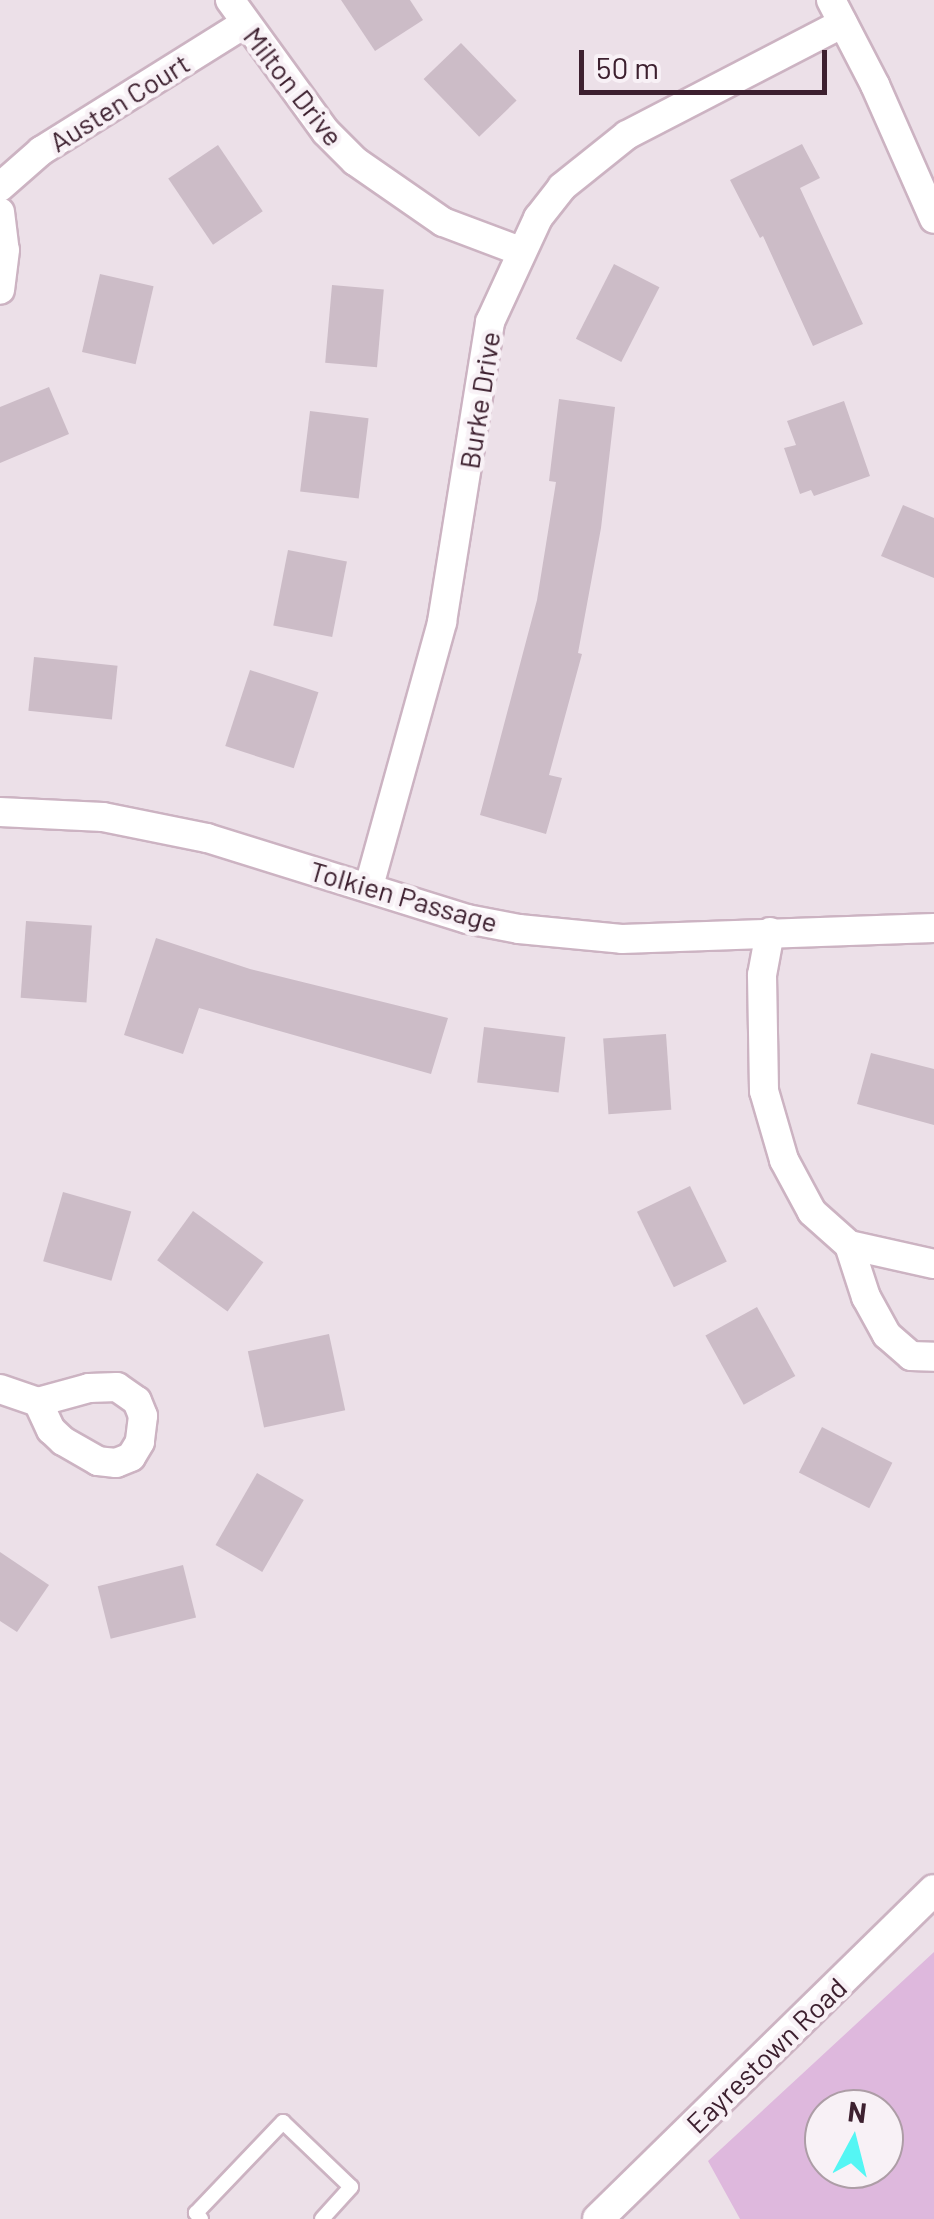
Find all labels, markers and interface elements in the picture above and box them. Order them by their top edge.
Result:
street label: Milton Drive [237,20,351,152]
scale bar [584,30,832,92]
street label: Austen Court [43,46,195,158]
text: 50 m [596,49,659,85]
street label: Burke Drive [452,329,506,471]
street label: Tolkien Passage [306,853,502,939]
street label: Eayrestown Road [679,1970,853,2140]
north arrow [804,2089,904,2189]
text: N [846,2093,869,2129]

